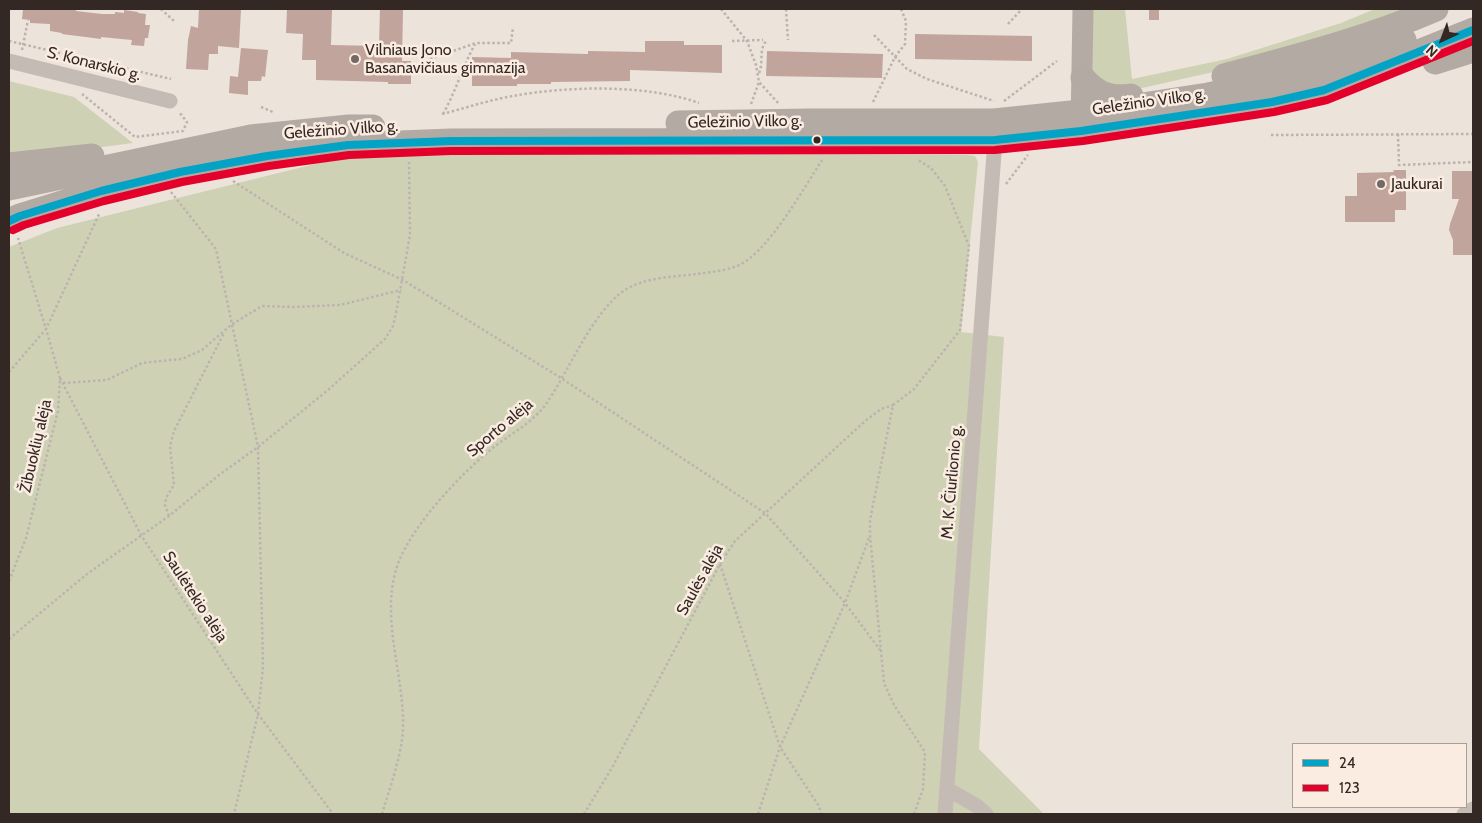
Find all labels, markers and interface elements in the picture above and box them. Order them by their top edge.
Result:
north arrow [1417,15,1467,65]
place label: Vilniaus Jono Basanavičiaus gimnazija [365,40,525,78]
text: N [1422,41,1442,61]
street label: S. Konarskio g. [45,43,143,85]
marker: Vilniaus Jono Basanavičiaus gimnazija [349,53,361,65]
street label: Geležinio Vilko g. [1091,85,1207,119]
street label: Geležinio Vilko g. [688,111,802,133]
street label: Geležinio Vilko g. [283,116,399,144]
unlabelled marker [812,135,822,145]
place label: Jaukurai [1391,174,1443,194]
marker: Jaukurai [1375,178,1387,190]
street label: Sporto alėja [463,395,537,461]
street label: Žibuoklių alėja [16,397,56,495]
street label: M. K. Čiurlionio g. [937,424,967,540]
street label: Saulės alėja [673,541,727,619]
street label: Saulėtekio alėja [158,548,232,646]
legend [1292,743,1467,808]
text: 24 [1339,754,1356,772]
text: 123 [1339,779,1360,797]

